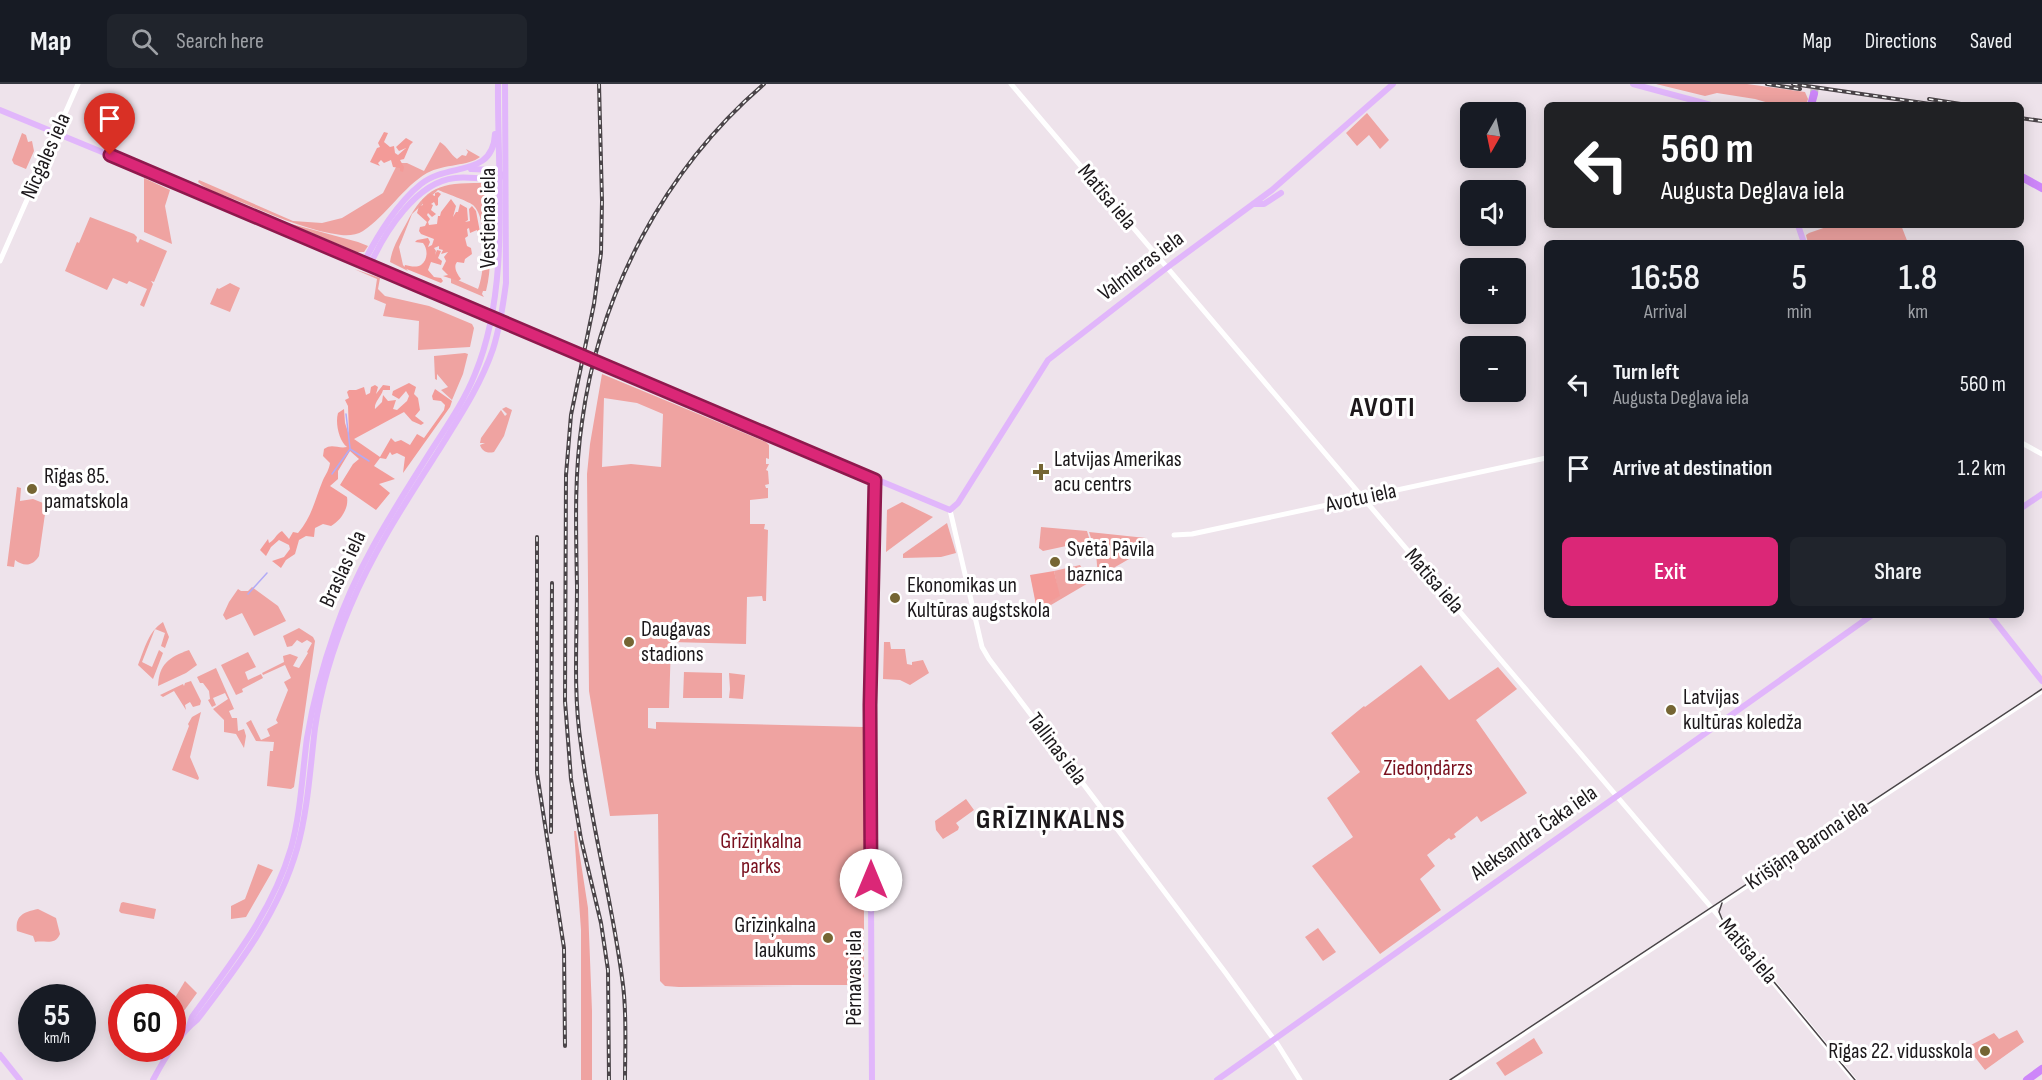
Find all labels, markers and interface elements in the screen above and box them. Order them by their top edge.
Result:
search box [107,14,527,68]
text: Map [30,25,71,58]
icon: search [128,25,161,58]
text: Search here [176,28,264,55]
text: Map [1802,29,1832,54]
text: Directions [1865,29,1937,54]
text: Saved [1970,29,2012,54]
pin [84,93,135,155]
icon: arrive [93,102,126,135]
north arrow [1460,102,1526,168]
map controls [1460,102,1526,402]
street label: Nīcgales iela [15,109,77,203]
text: 560 m [1661,124,1754,175]
icon: left [1562,126,1640,204]
street label: Matīsa iela [1072,159,1142,235]
street label: Vestienas iela [475,168,502,268]
text: Augusta Deglava iela [1661,175,1845,207]
button: sound [1460,180,1526,246]
street label: Valmieras iela [1093,225,1189,307]
text: 16:58 [1631,257,1700,300]
text: 5 [1792,257,1807,300]
text: 1.8 [1899,257,1937,300]
button: + [1460,258,1526,324]
text: Arrival [1644,300,1687,324]
text: min [1787,300,1812,324]
text: km [1908,300,1928,324]
button: − [1460,336,1526,402]
text: Turn left [1613,359,1679,386]
icon: left [1562,368,1595,401]
text: 560 m [1960,371,2006,398]
text: Augusta Deglava iela [1613,386,1749,410]
district label: AVOTI [1349,391,1416,424]
place label: Latvijas Amerikas acu centrs [1054,446,1182,498]
icon: arrive [1562,452,1595,485]
text: Arrive at destination [1613,455,1772,482]
text: 1.2 km [1958,455,2006,482]
place label: Rīgas 85. pamatskola [44,463,128,515]
marker: Latvijas Amerikas acu centrs [1032,463,1050,481]
street label: Avotu iela [1322,477,1399,519]
marker: Rīgas 85. pamatskola [25,482,39,496]
street label: Braslas iela [314,526,372,612]
place label: Svētā Pāvila baznīca [1067,536,1155,588]
button: Exit [1562,537,1778,606]
button: Share [1790,537,2006,606]
street label: Matīsa iela [1398,543,1470,619]
marker: Svētā Pāvila baznīca [1048,555,1062,569]
place label: Ekonomikas un Kultūras augstskola [907,572,1050,624]
marker: Ekonomikas un Kultūras augstskola [888,591,902,605]
place label: Daugavas stadions [641,616,711,668]
marker: Daugavas stadions [622,635,636,649]
place label: Latvijas kultūras koledža [1683,684,1802,736]
marker: Latvijas kultūras koledža [1664,703,1678,717]
street label: Tallinas iela [1021,708,1093,790]
park label: Ziedoņdārzs [1383,755,1473,782]
street label: Aleksandra Čaka iela [1465,779,1602,887]
street label: Krišjāņa Barona iela [1740,794,1874,896]
district label: GRĪZIŅKALNS [976,803,1126,836]
park label: Grīziņkalna parks [720,828,802,880]
position arrow [839,848,903,912]
place label: Grīziņkalna laukums [734,912,816,964]
street label: Matīsa iela [1713,913,1783,989]
street label: Pērnavas iela [841,930,868,1026]
marker: Grīziņkalna laukums [821,931,835,945]
speed limit sign: 60 [108,984,186,1062]
text: 55 [44,998,70,1034]
text: km/h [44,1029,70,1048]
place label: Rīgas 22. vidusskola [1828,1038,1973,1065]
marker: Rīgas 22. vidusskola [1978,1044,1992,1058]

